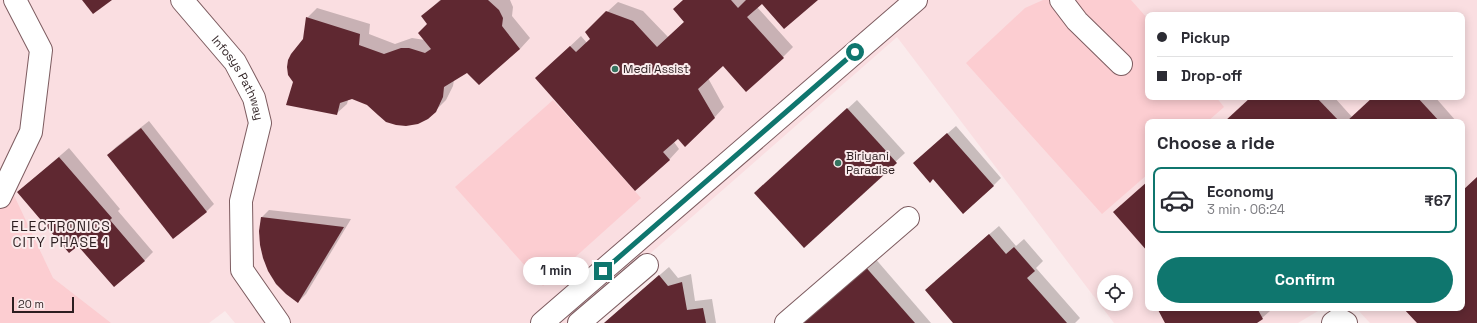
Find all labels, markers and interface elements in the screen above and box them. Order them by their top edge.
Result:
text: Pickup [1181,28,1230,47]
street label: Infosys Pathway [208,32,267,122]
route start [846,43,864,61]
place label: Medi Assist [623,61,689,77]
marker: Medi Assist [610,64,620,74]
text: Drop-off [1181,66,1242,85]
text: Choose a ride [1157,131,1275,154]
place label: Biriyani Paradise [846,148,895,178]
marker: Biriyani Paradise [833,158,843,168]
icon: car [1159,182,1195,218]
text: Economy [1207,182,1274,201]
text: ₹67 [1424,191,1451,210]
text: 3 min · 06:24 [1207,201,1285,218]
district label: ELECTRONICS CITY PHASE 1 [11,217,111,251]
callout: 1 min [523,257,589,285]
button: Confirm [1157,257,1453,303]
text: 1 min [540,262,572,279]
route end [594,262,612,280]
map controls [1097,275,1133,311]
button: locate [1097,275,1133,311]
scale bar [12,295,74,314]
text: 20 m [18,297,44,311]

